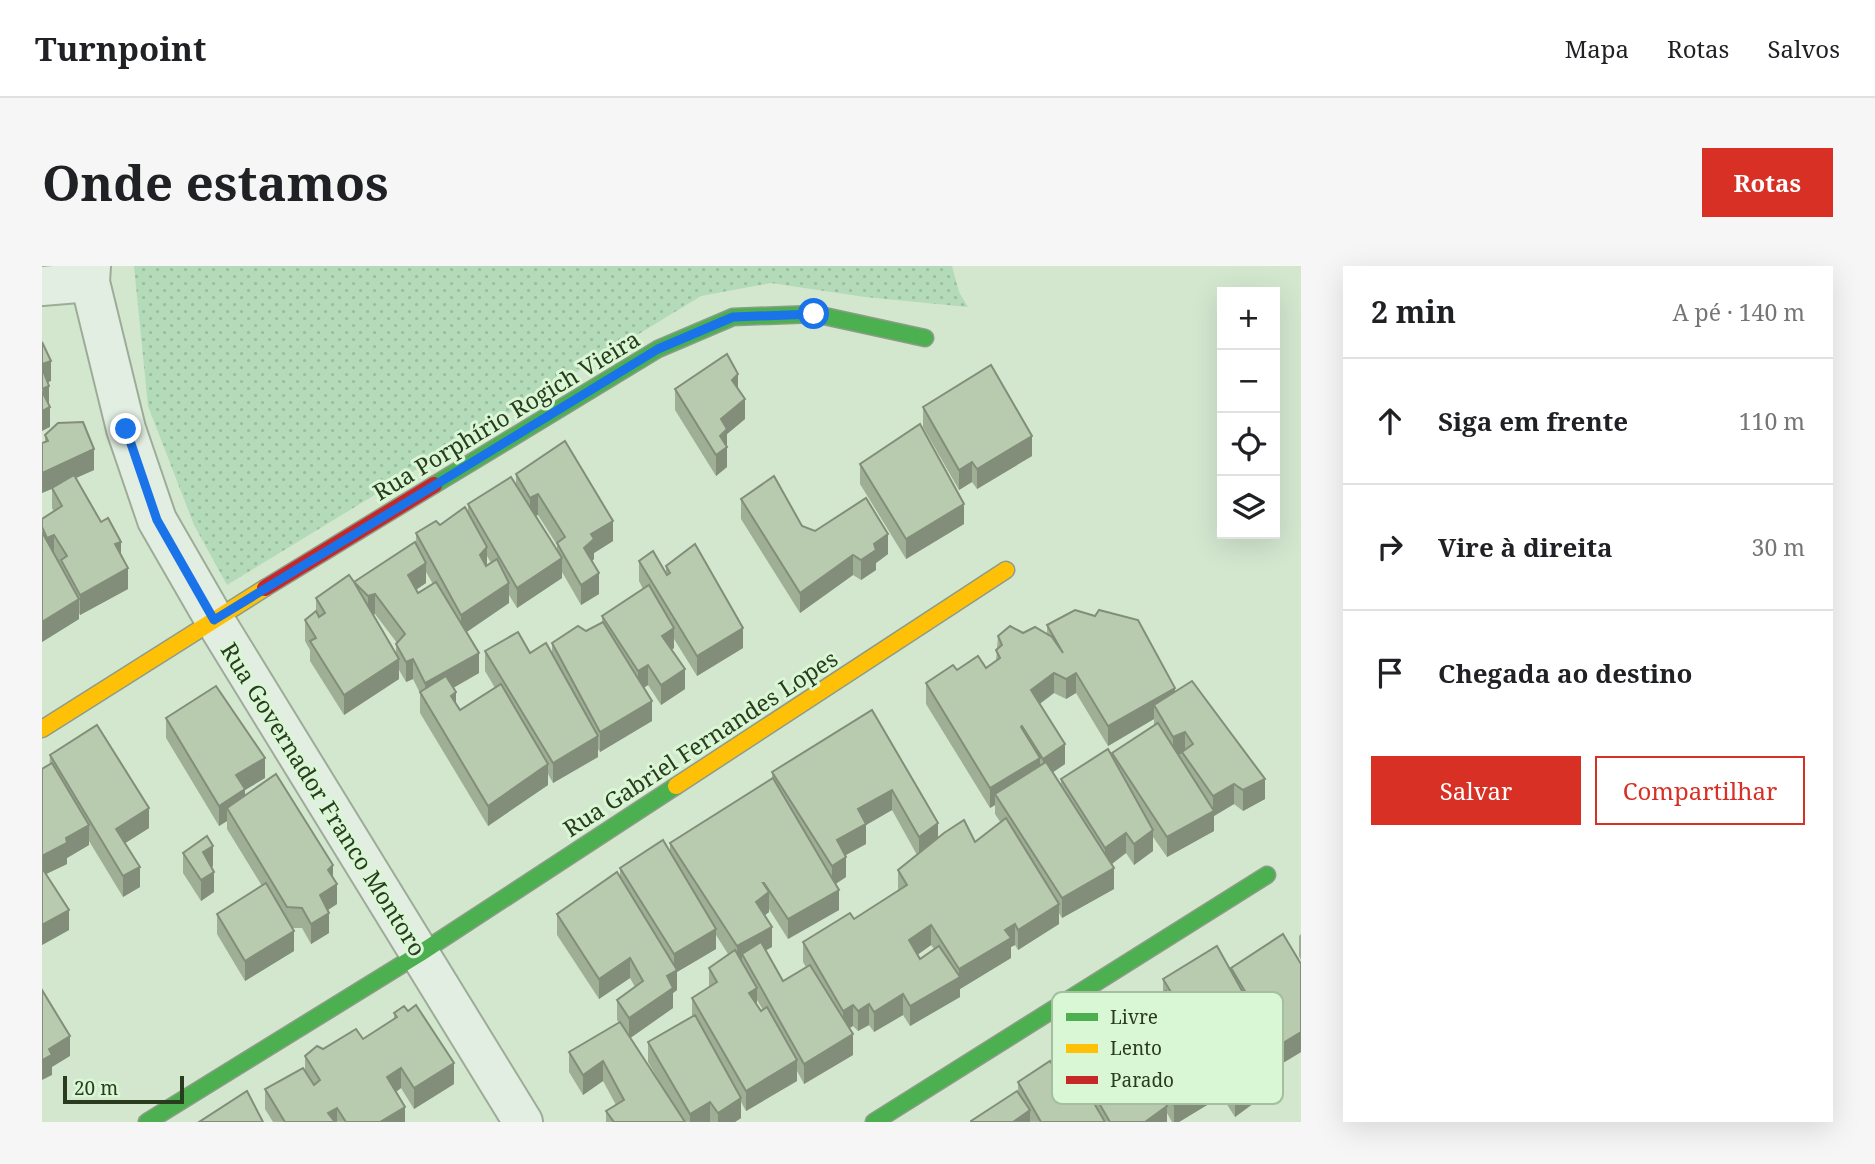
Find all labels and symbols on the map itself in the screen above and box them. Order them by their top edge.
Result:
route start [798,298,829,329]
street label: Rua Porphírio Rogich Vieira [367,322,645,508]
route end [110,413,141,444]
street label: Rua Governador Franco Montoro [214,636,434,962]
street label: Rua Gabriel Fernandes Lopes [557,642,843,844]
legend [1052,992,1283,1104]
text: Livre [1110,1004,1158,1030]
text: Lento [1110,1035,1162,1061]
text: Parado [1110,1067,1174,1093]
scale bar [63,1073,184,1105]

